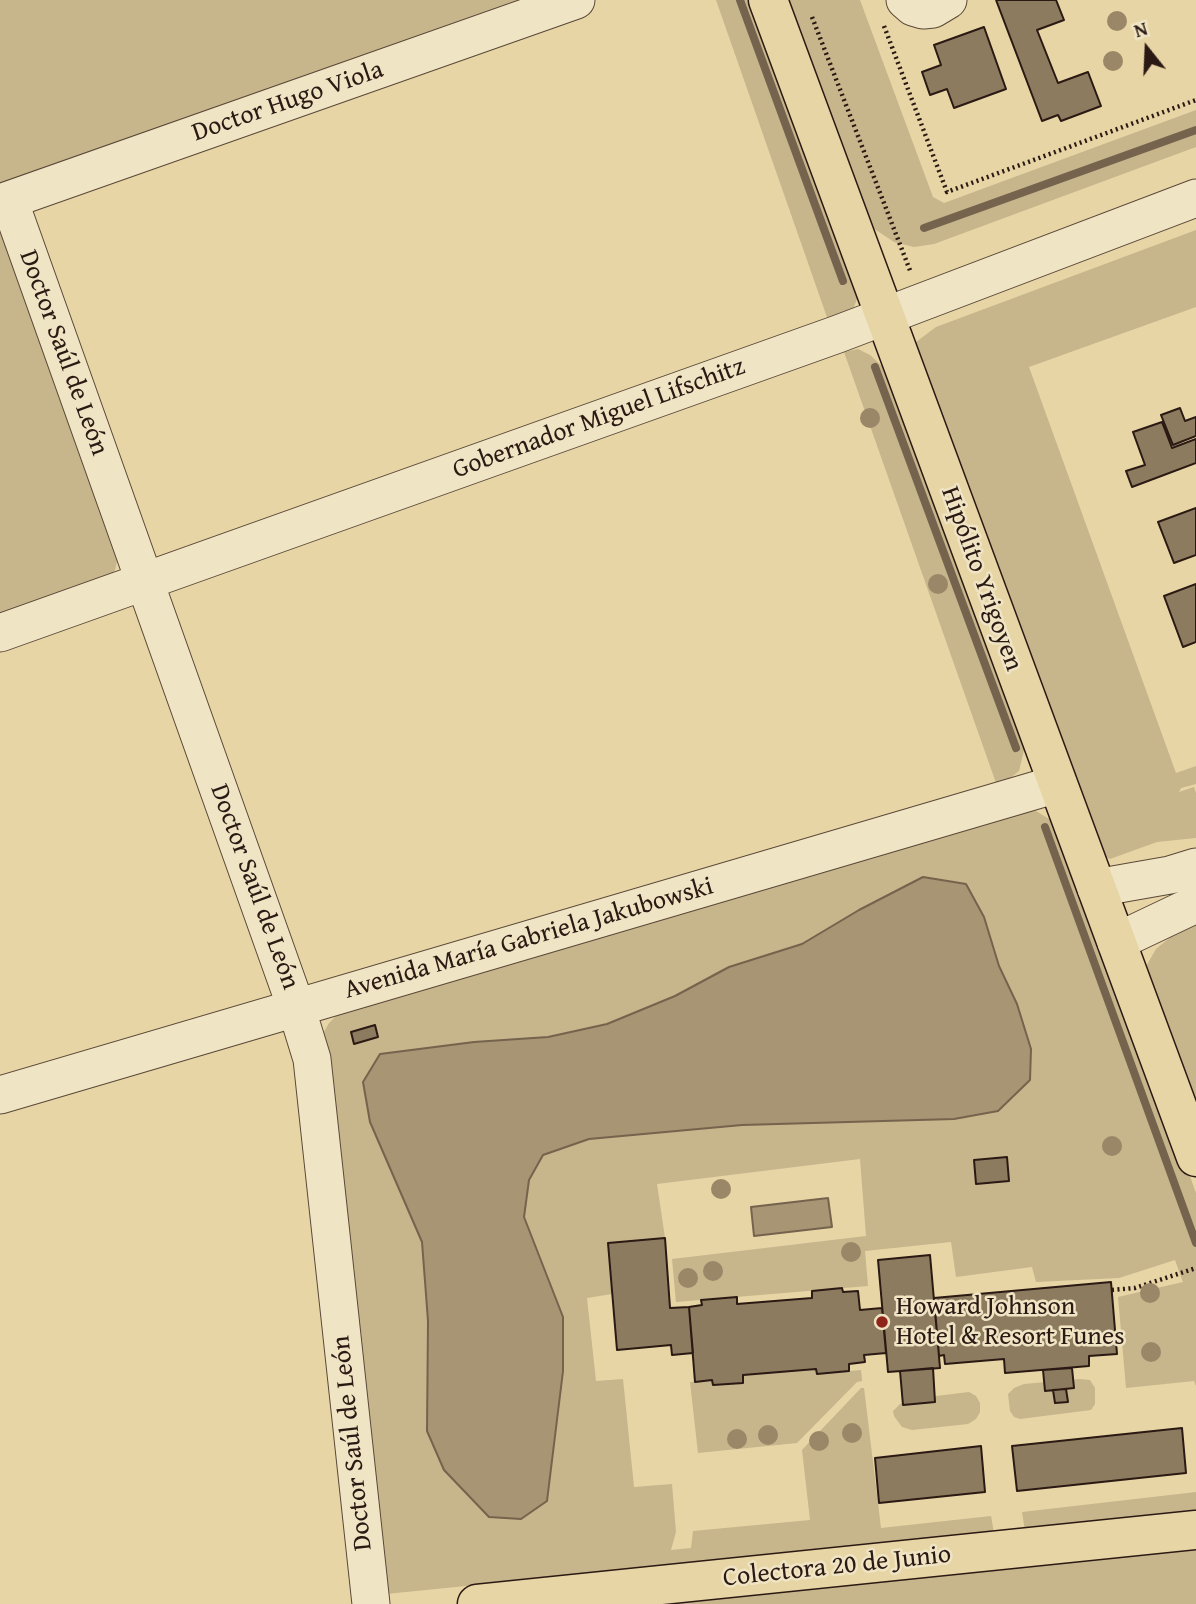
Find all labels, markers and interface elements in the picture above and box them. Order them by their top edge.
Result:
north arrow [1112,14,1182,84]
text: N [1130,14,1151,44]
street label: Doctor Hugo Viola [188,55,388,149]
street label: Doctor Saúl de León [11,246,115,460]
street label: Gobernador Miguel Lifschitz [449,352,749,486]
street label: Hipólito Yrigoyen [933,483,1029,675]
street label: Doctor Saúl de León [202,780,306,994]
street label: Avenida María Gabriela Jakubowski [341,871,717,1007]
place label: Howard Johnson Hotel & Resort Funes [896,1291,1124,1352]
marker: Howard Johnson Hotel & Resort Funes [874,1314,890,1330]
street label: Doctor Saúl de León [326,1334,380,1552]
street label: Colectora 20 de Junio [721,1539,953,1595]

